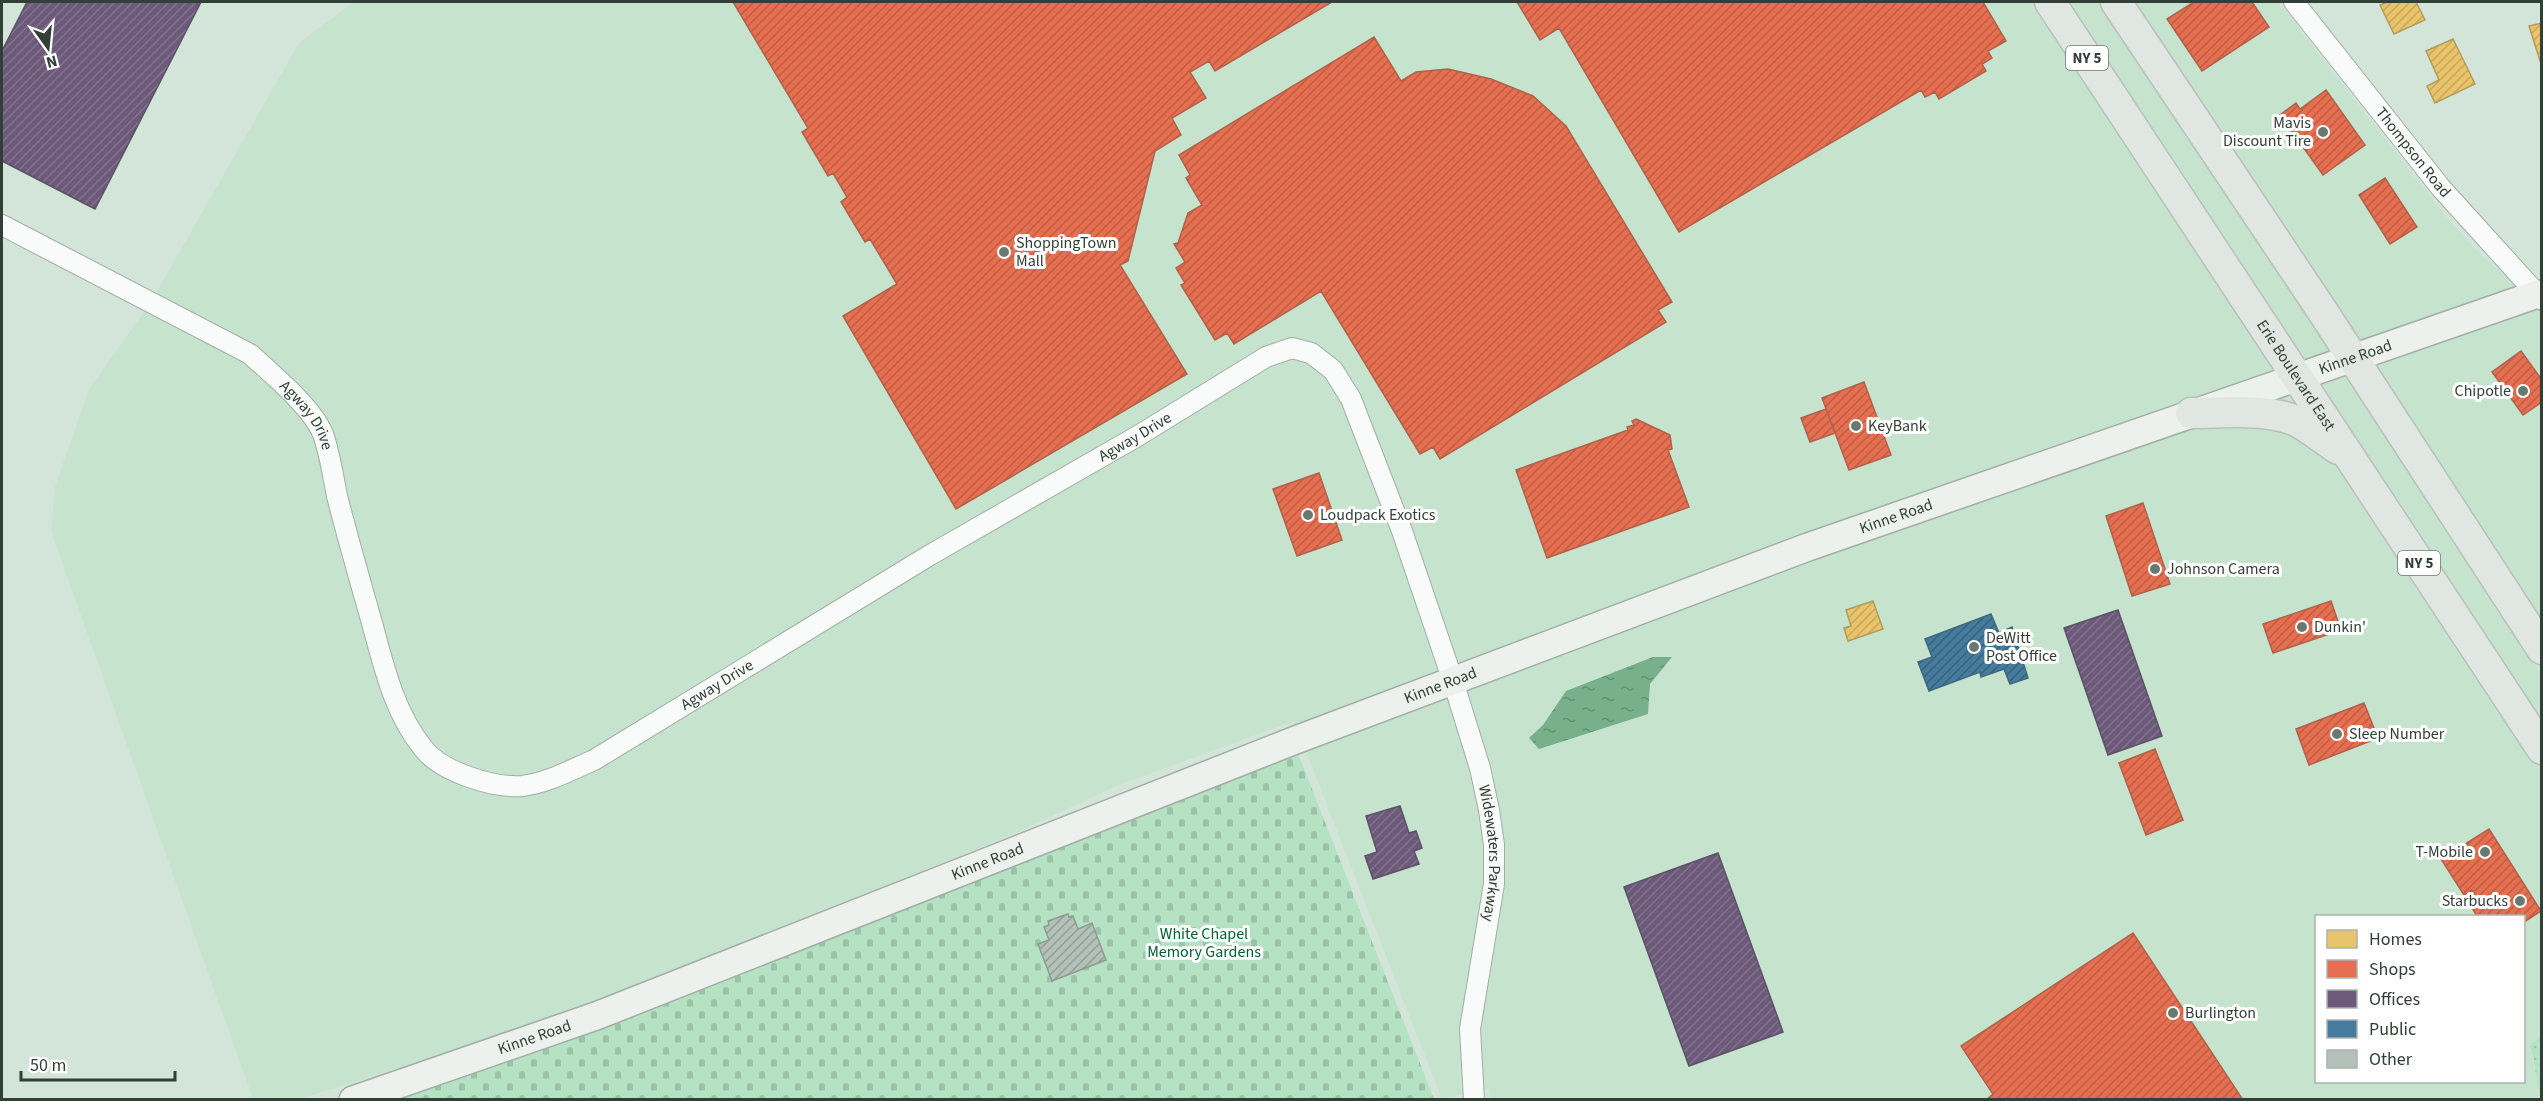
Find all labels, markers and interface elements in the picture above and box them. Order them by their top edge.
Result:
north arrow [18,18,78,78]
road number: NY 5 [2066,46,2108,70]
text: N [44,50,60,74]
street label: Thompson Road [2370,103,2456,203]
place label: Mavis Discount Tire [2223,112,2311,152]
marker: Mavis Discount Tire [2316,125,2330,139]
place label: ShoppingTown Mall [1016,232,1116,272]
marker: ShoppingTown Mall [997,245,1011,259]
street label: Erie Boulevard East [2251,315,2341,436]
street label: Kinne Road [2316,334,2395,380]
street label: Agway Drive [275,375,338,452]
place label: Chipotle [2455,380,2511,402]
marker: Chipotle [2516,384,2530,398]
street label: Agway Drive [1094,407,1176,467]
place label: KeyBank [1868,415,1927,437]
marker: KeyBank [1849,419,1863,433]
street label: Kinne Road [1856,494,1936,539]
place label: Loudpack Exotics [1320,504,1436,526]
marker: Loudpack Exotics [1301,508,1315,522]
road number: NY 5 [2398,551,2440,575]
place label: Johnson Camera [2167,558,2280,580]
marker: Johnson Camera [2148,562,2162,576]
place label: Dunkin' [2314,616,2366,638]
marker: Dunkin' [2295,620,2309,634]
place label: DeWitt Post Office [1986,627,2057,667]
marker: DeWitt Post Office [1967,640,1981,654]
street label: Agway Drive [676,654,758,716]
street label: Kinne Road [1401,662,1480,709]
place label: Sleep Number [2349,723,2445,745]
marker: Sleep Number [2330,727,2344,741]
street label: Widewaters Parkway [1473,783,1505,924]
street label: Kinne Road [948,837,1027,886]
place label: T-Mobile [2416,841,2473,863]
marker: T-Mobile [2478,845,2492,859]
place label: Starbucks [2442,890,2508,912]
marker: Starbucks [2513,894,2527,908]
legend [2315,915,2525,1083]
park label: White Chapel Memory Gardens [1147,923,1261,963]
text: Homes [2369,927,2422,952]
text: Shops [2369,957,2416,982]
text: Offices [2369,987,2420,1012]
place label: Burlington [2185,1002,2256,1024]
marker: Burlington [2166,1006,2180,1020]
street label: Kinne Road [495,1014,574,1060]
text: Public [2369,1017,2416,1042]
scale bar [21,1044,176,1082]
text: Other [2369,1047,2413,1072]
text: 50 m [30,1053,66,1078]

